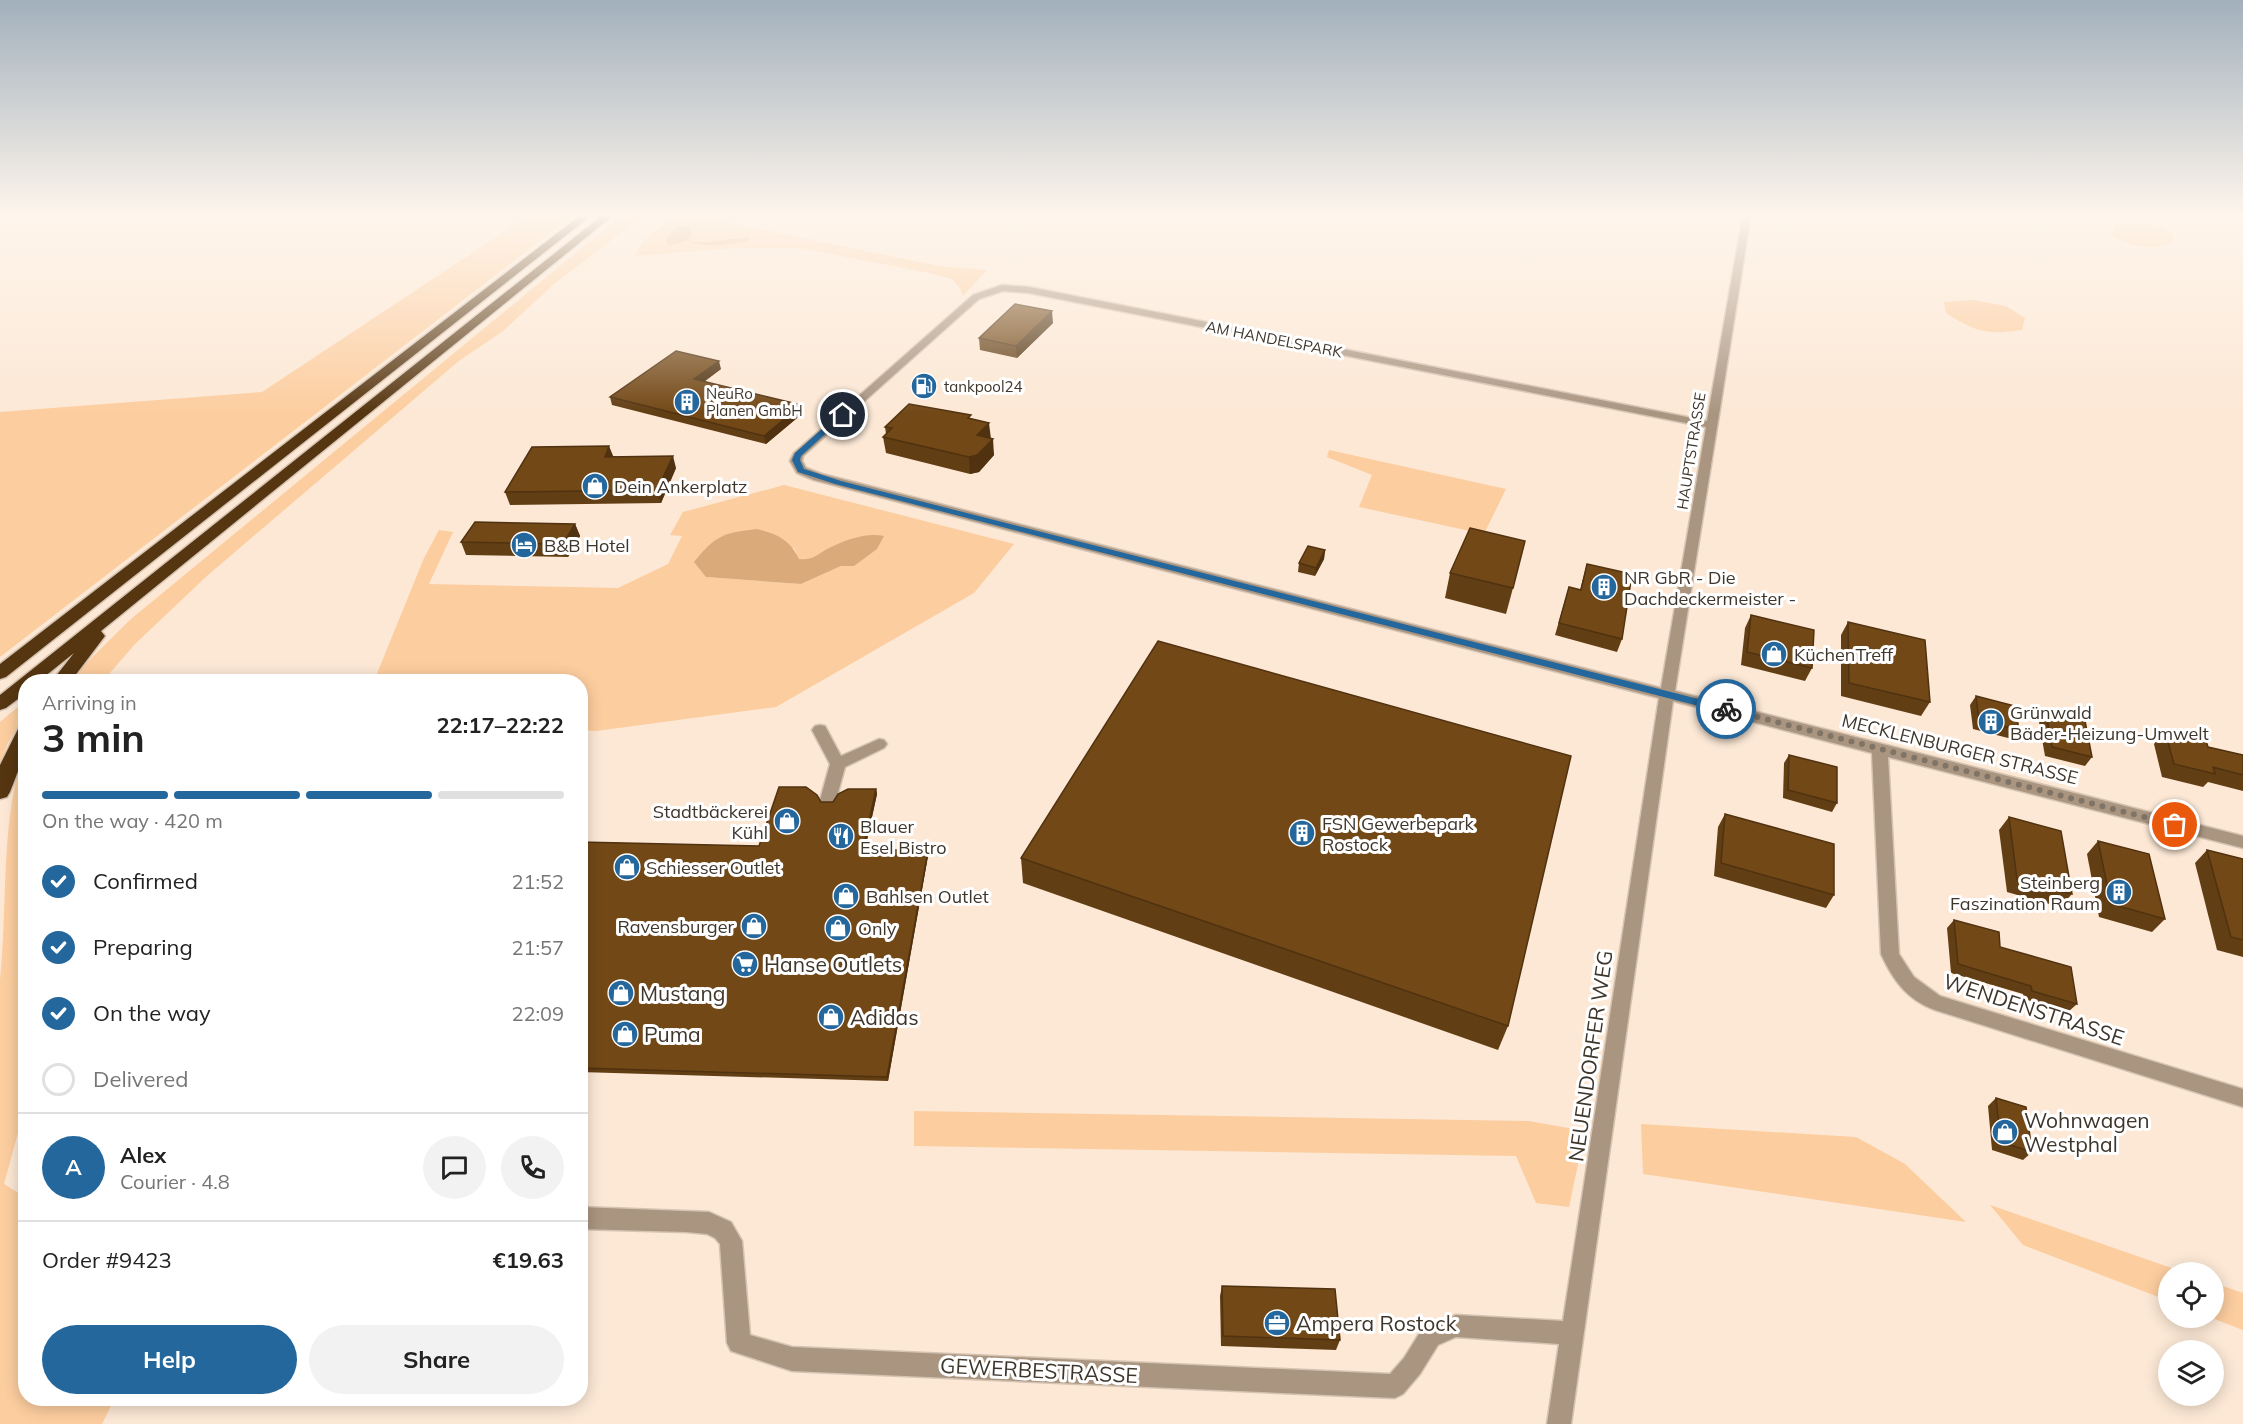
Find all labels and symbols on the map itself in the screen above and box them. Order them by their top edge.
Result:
street label: AM HANDELSPARK [1204,316,1344,362]
fuel station icon: tankpool24 [909,371,939,401]
place label: tankpool24 [944,377,1022,396]
place label: NeuRo Planen GmbH [706,384,803,420]
building icon: NeuRo Planen GmbH [672,387,702,417]
pin [817,389,868,440]
street label: HAUPTSTRASSE [1672,391,1710,511]
shop icon: Dein Ankerplatz [580,471,610,501]
place label: Dein Ankerplatz [614,475,747,498]
hotel icon: B&B Hotel [509,530,539,560]
place label: B&B Hotel [544,534,630,557]
place label: NR GbR - Die Dachdeckermeister - [1624,566,1796,610]
building icon: NR GbR - Die Dachdeckermeister - [1589,572,1619,602]
shop icon: KüchenTreff [1759,639,1789,669]
place label: KüchenTreff [1794,643,1894,666]
courier [1696,679,1756,739]
place label: Grünwald Bäder-Heizung-Umwelt [2010,701,2209,745]
building icon: Grünwald Bäder-Heizung-Umwelt [1976,707,2006,737]
street label: MECKLENBURGER STRASSE [1840,709,2080,789]
pin [2149,799,2200,850]
place label: Stadtbäckerei Kühl [653,800,768,844]
shop icon: Stadtbäckerei Kühl [772,806,802,836]
place label: FSN Gewerbepark Rostock [1322,812,1474,856]
place label: Blauer Esel Bistro [860,815,947,859]
building icon: FSN Gewerbepark Rostock [1287,818,1317,848]
restaurant icon: Blauer Esel Bistro [826,821,856,851]
shop icon: Schiesser Outlet [612,852,642,882]
place label: Schiesser Outlet [646,856,781,879]
place label: Steinberg Faszination Raum [1950,871,2100,915]
building icon: Steinberg Faszination Raum [2104,877,2134,907]
shop icon: Bahlsen Outlet [831,881,861,911]
place label: Bahlsen Outlet [866,885,989,908]
shop icon: Ravensburger [739,911,769,941]
shop icon: Only [823,913,853,943]
place label: Ravensburger [617,915,734,938]
place label: Only [858,917,897,940]
supermarket icon: Hanse Outlets [730,949,760,979]
street label: NEUENDORFER WEG [1562,949,1618,1163]
place label: Hanse Outlets [764,951,902,977]
street label: WENDENSTRASSE [1940,967,2128,1051]
shop icon: Mustang [606,978,636,1008]
place label: Mustang [640,980,725,1006]
shop icon: Adidas [816,1002,846,1032]
place label: Adidas [850,1004,919,1030]
shop icon: Puma [610,1019,640,1049]
place label: Puma [644,1021,701,1047]
place label: Wohnwagen Westphal [2024,1107,2150,1157]
shop icon: Wohnwagen Westphal [1990,1117,2020,1147]
office icon: Ampera Rostock [1262,1308,1292,1338]
place label: Ampera Rostock [1296,1310,1457,1336]
street label: GEWERBESTRASSE [940,1352,1138,1388]

